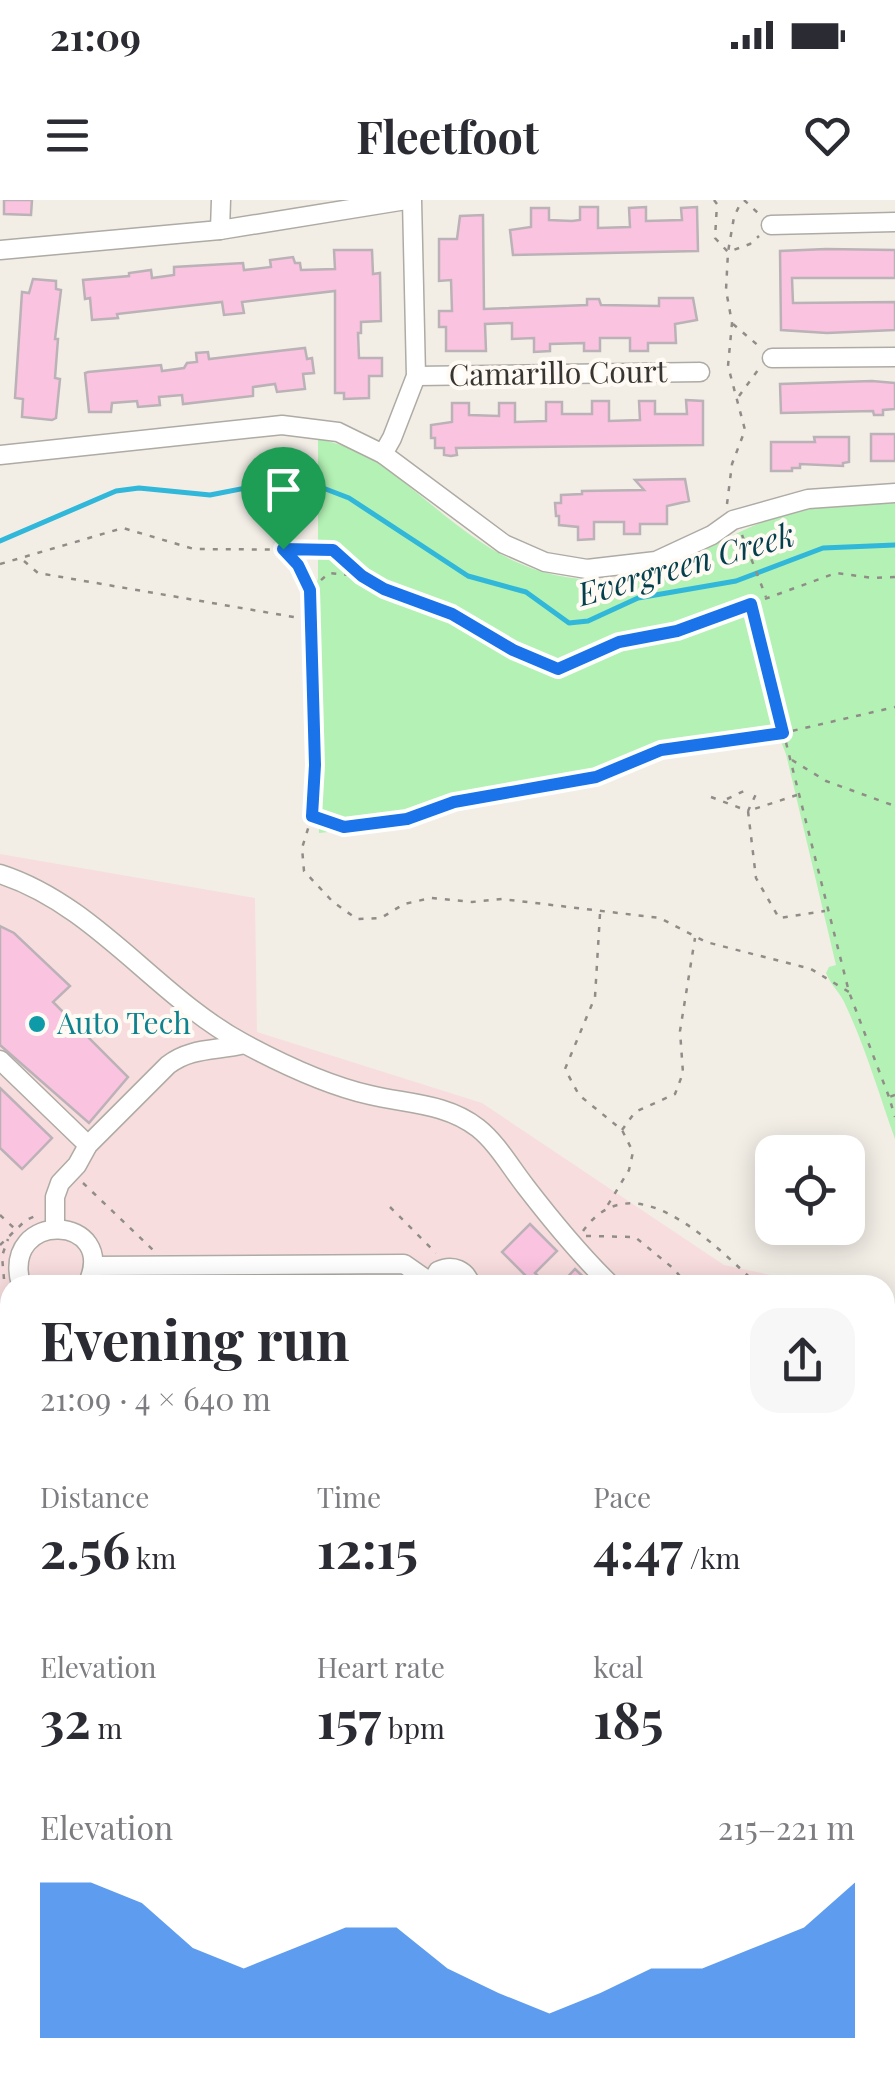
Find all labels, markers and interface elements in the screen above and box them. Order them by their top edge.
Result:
text: 21:09 [50,10,141,61]
text: Fleetfoot [356,105,539,165]
icon: menu [40,108,95,163]
icon: heart [800,108,855,163]
street label: Camarillo Court [448,350,668,394]
pin [241,447,326,550]
icon: arrive [256,462,311,517]
water label: Evergreen Creek [570,511,799,615]
place label: Auto Tech [56,1002,191,1042]
marker: Auto Tech [26,1013,48,1035]
map controls [755,1135,865,1245]
button: locate [755,1135,865,1245]
text: Evening run [40,1301,350,1375]
button: share [750,1308,855,1413]
text: 21:09 · 4 × 640 m [40,1376,271,1419]
text: Distance [40,1478,149,1515]
text: Time [317,1478,381,1515]
text: Pace [593,1478,651,1515]
text: 2.56 [40,1515,130,1582]
text: 12:15 [317,1515,418,1582]
text: 4:47 [593,1515,683,1582]
text: km [130,1539,176,1576]
text: /km [683,1539,740,1576]
text: Elevation [40,1648,156,1685]
text: Heart rate [317,1648,445,1685]
text: kcal [593,1648,644,1685]
text: 32 [40,1685,91,1752]
text: 157 [317,1685,381,1752]
text: 185 [593,1685,663,1752]
text: m [91,1709,122,1746]
text: bpm [381,1709,445,1746]
text: Elevation [40,1805,173,1848]
text: 215–221 m [718,1805,855,1848]

